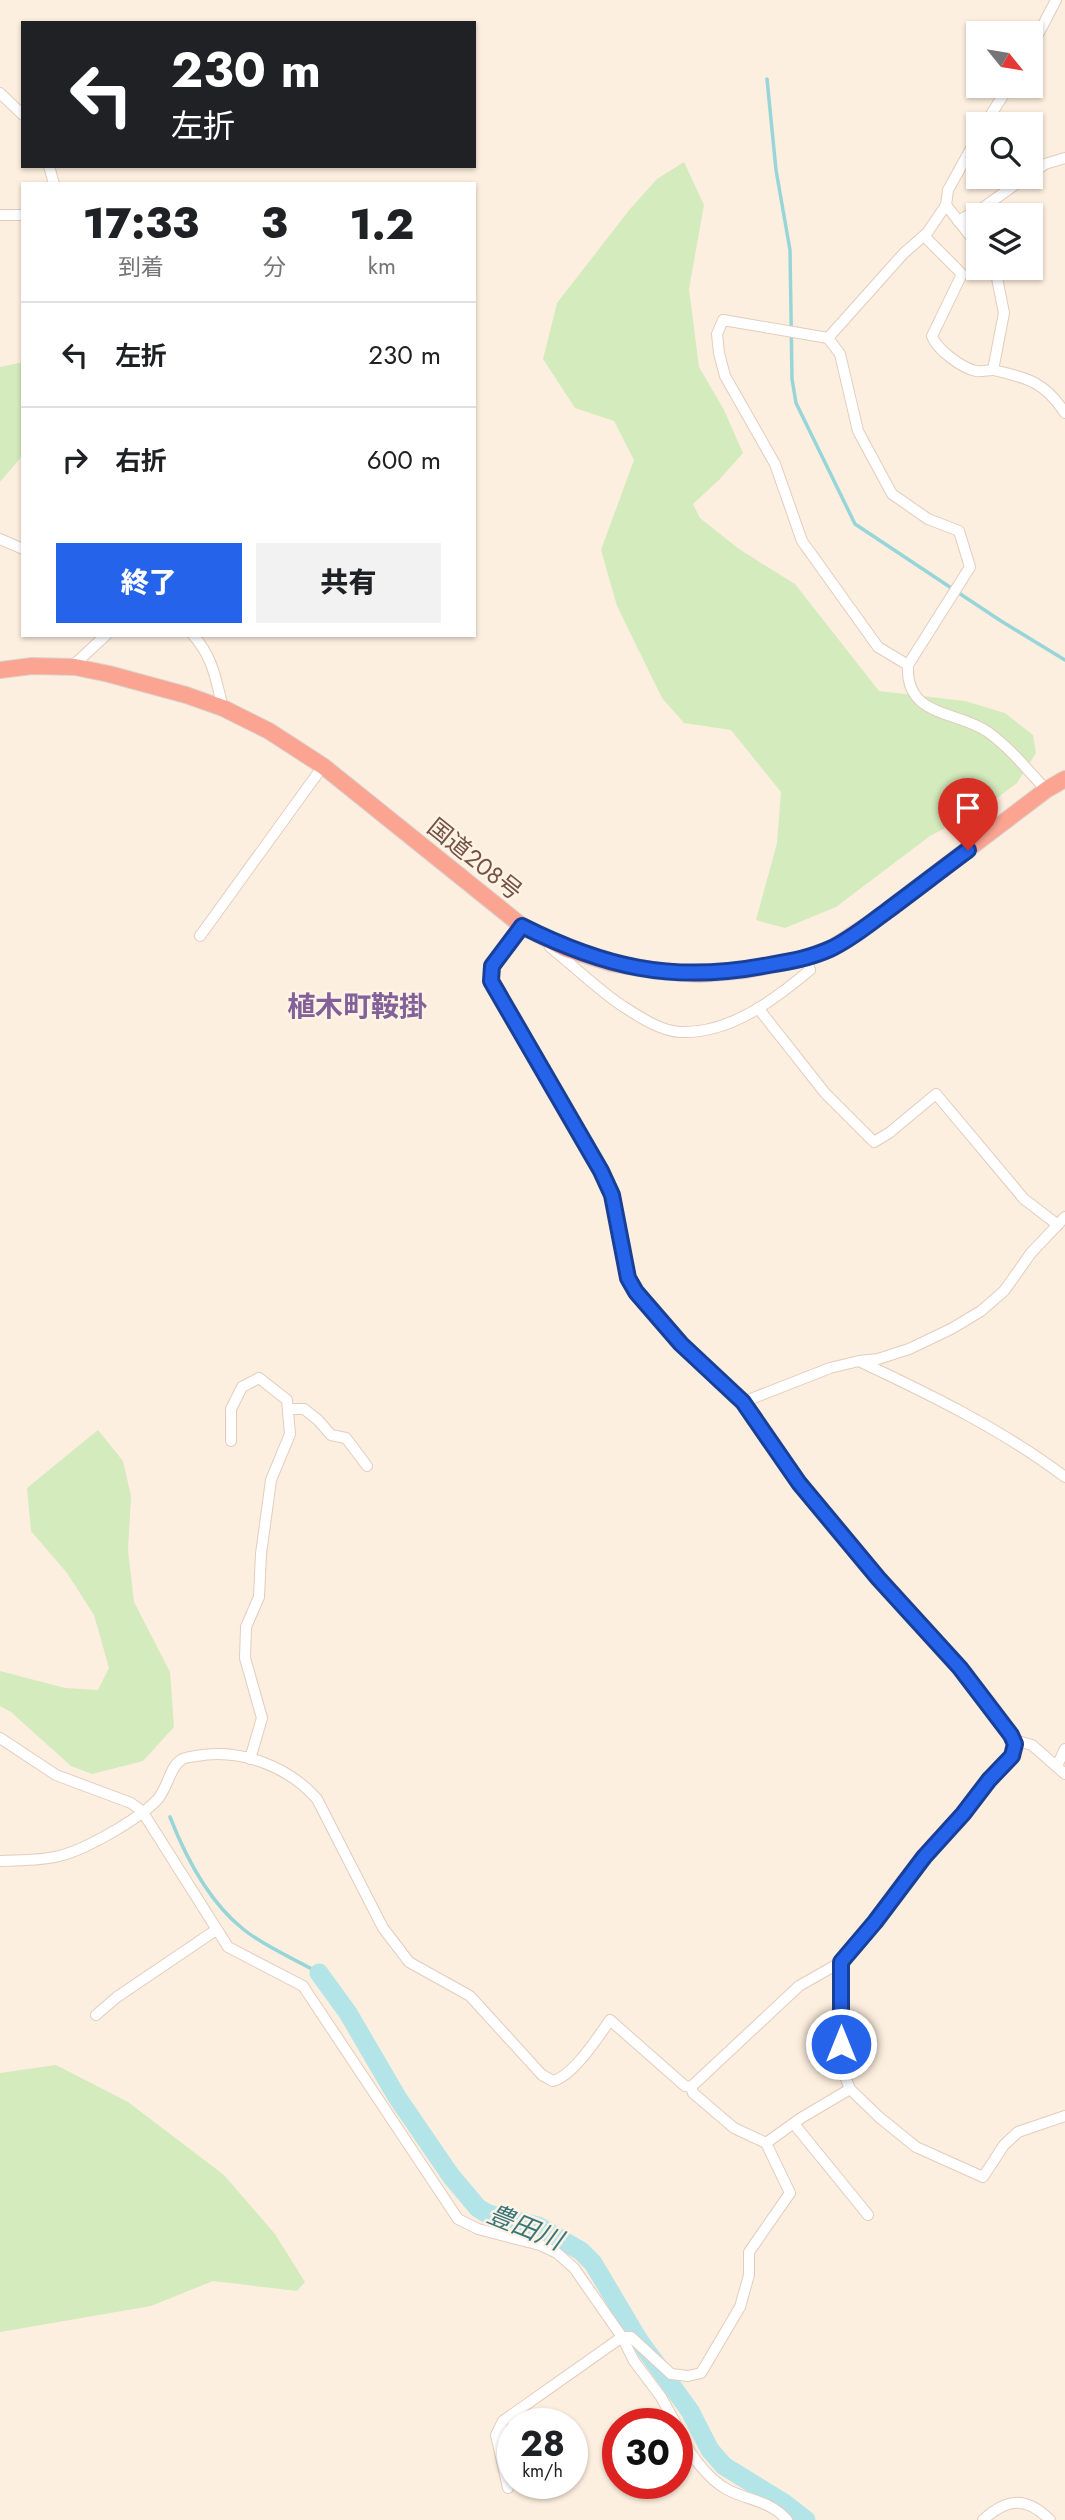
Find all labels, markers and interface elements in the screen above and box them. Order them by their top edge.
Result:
north arrow [966,21,1043,98]
map controls [966,21,1043,280]
text: 230 m [171,35,321,105]
icon: left [56,49,147,140]
text: 左折 [171,103,235,149]
button: search [966,112,1043,189]
text: 17:33 [83,193,199,254]
text: 3 [261,193,288,254]
text: 1.2 [350,194,414,255]
button: layers [966,203,1043,280]
text: km [368,249,396,283]
text: 到着 [118,250,164,284]
text: 分 [263,250,286,284]
icon: left [56,336,94,374]
text: 230 m [368,336,441,374]
text: 左折 [115,337,167,375]
icon: right [56,441,94,479]
text: 600 m [367,441,441,479]
text: 右折 [115,442,167,480]
button: 終了 [56,543,242,623]
button: 共有 [256,543,441,623]
pin [938,778,998,850]
icon: arrive [949,789,987,827]
street label: 国道208号 [420,810,530,908]
district label: 植木町鞍掛 [287,986,427,1027]
position arrow [804,2007,878,2081]
water label: 豊田川 [482,2195,571,2260]
speed limit sign: 30 [602,2408,693,2499]
text: 28 [520,2419,565,2469]
text: km/h [522,2458,563,2484]

